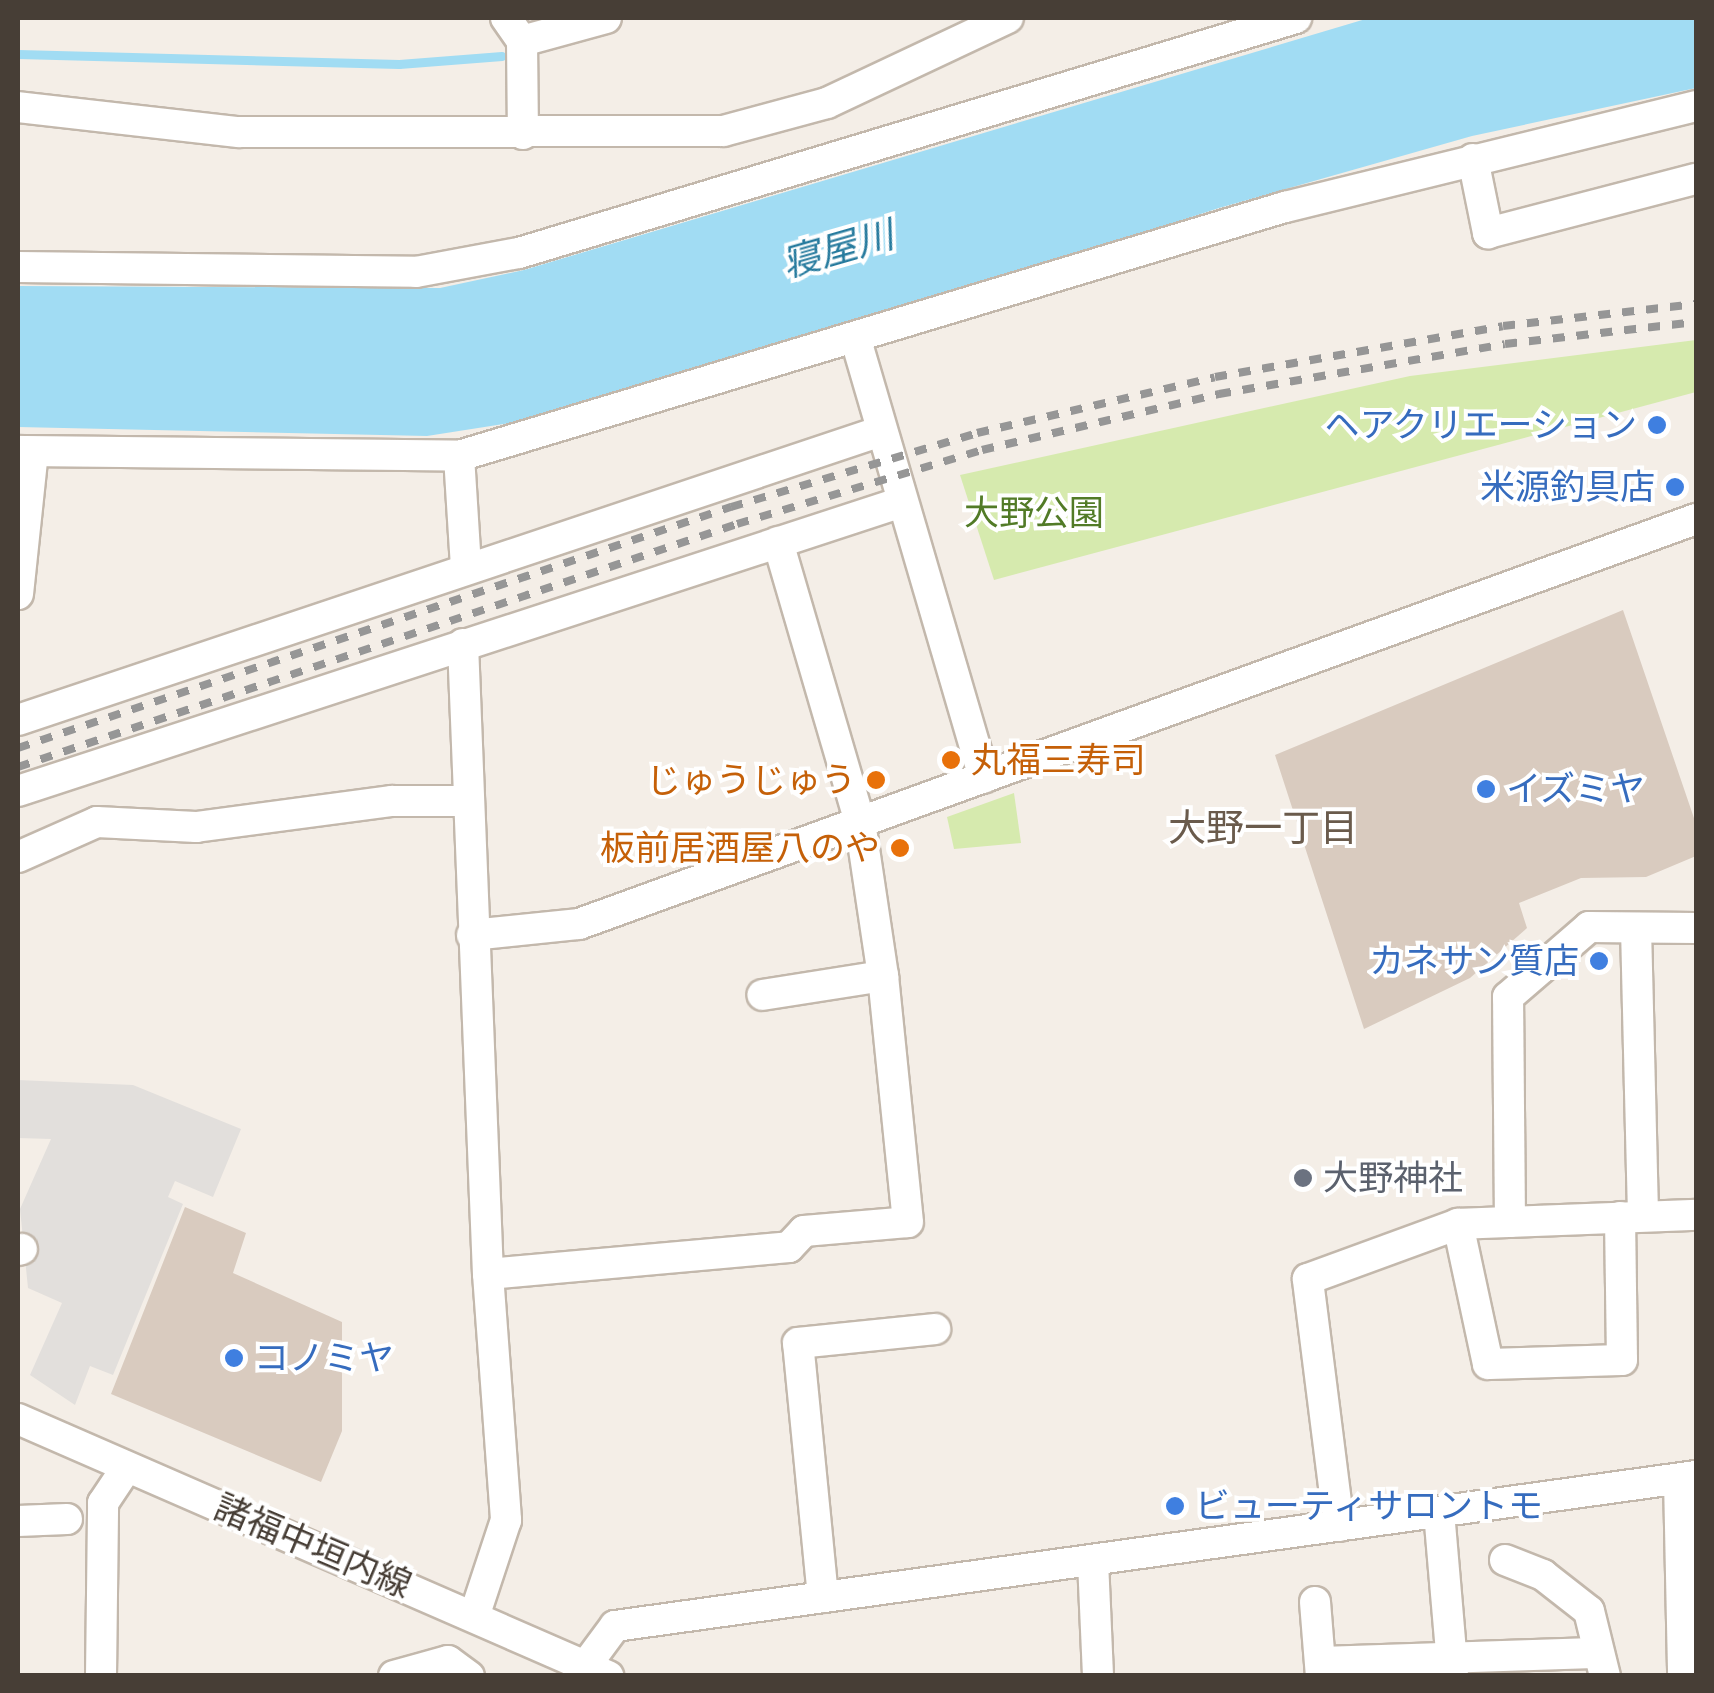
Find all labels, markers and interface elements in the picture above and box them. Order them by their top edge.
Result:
water label: 寝屋川 [777,212,899,288]
place label: ヘアクリエーション [1322,404,1637,446]
marker: ヘアクリエーション [1646,414,1668,436]
place label: 米源釣具店 [1480,466,1655,508]
marker: 米源釣具店 [1664,476,1686,498]
park label: 大野公園 [964,492,1104,534]
place label: 丸福三寿司 [971,739,1146,781]
marker: 丸福三寿司 [940,749,962,771]
place label: じゅうじゅう [646,759,856,801]
place label: イズミヤ [1506,768,1646,810]
marker: じゅうじゅう [865,769,887,791]
marker: イズミヤ [1475,778,1497,800]
district label: 大野一丁目 [1168,806,1358,852]
place label: 板前居酒屋八のや [600,827,880,869]
marker: 板前居酒屋八のや [889,837,911,859]
place label: カネサン質店 [1369,940,1579,982]
marker: カネサン質店 [1588,950,1610,972]
place label: 大野神社 [1323,1157,1463,1199]
marker: 大野神社 [1292,1167,1314,1189]
place label: コノミヤ [254,1337,394,1379]
marker: コノミヤ [223,1347,245,1369]
place label: ビューティサロントモ [1195,1485,1545,1527]
street label: 諸福中垣内線 [208,1486,418,1606]
marker: ビューティサロントモ [1164,1495,1186,1517]

